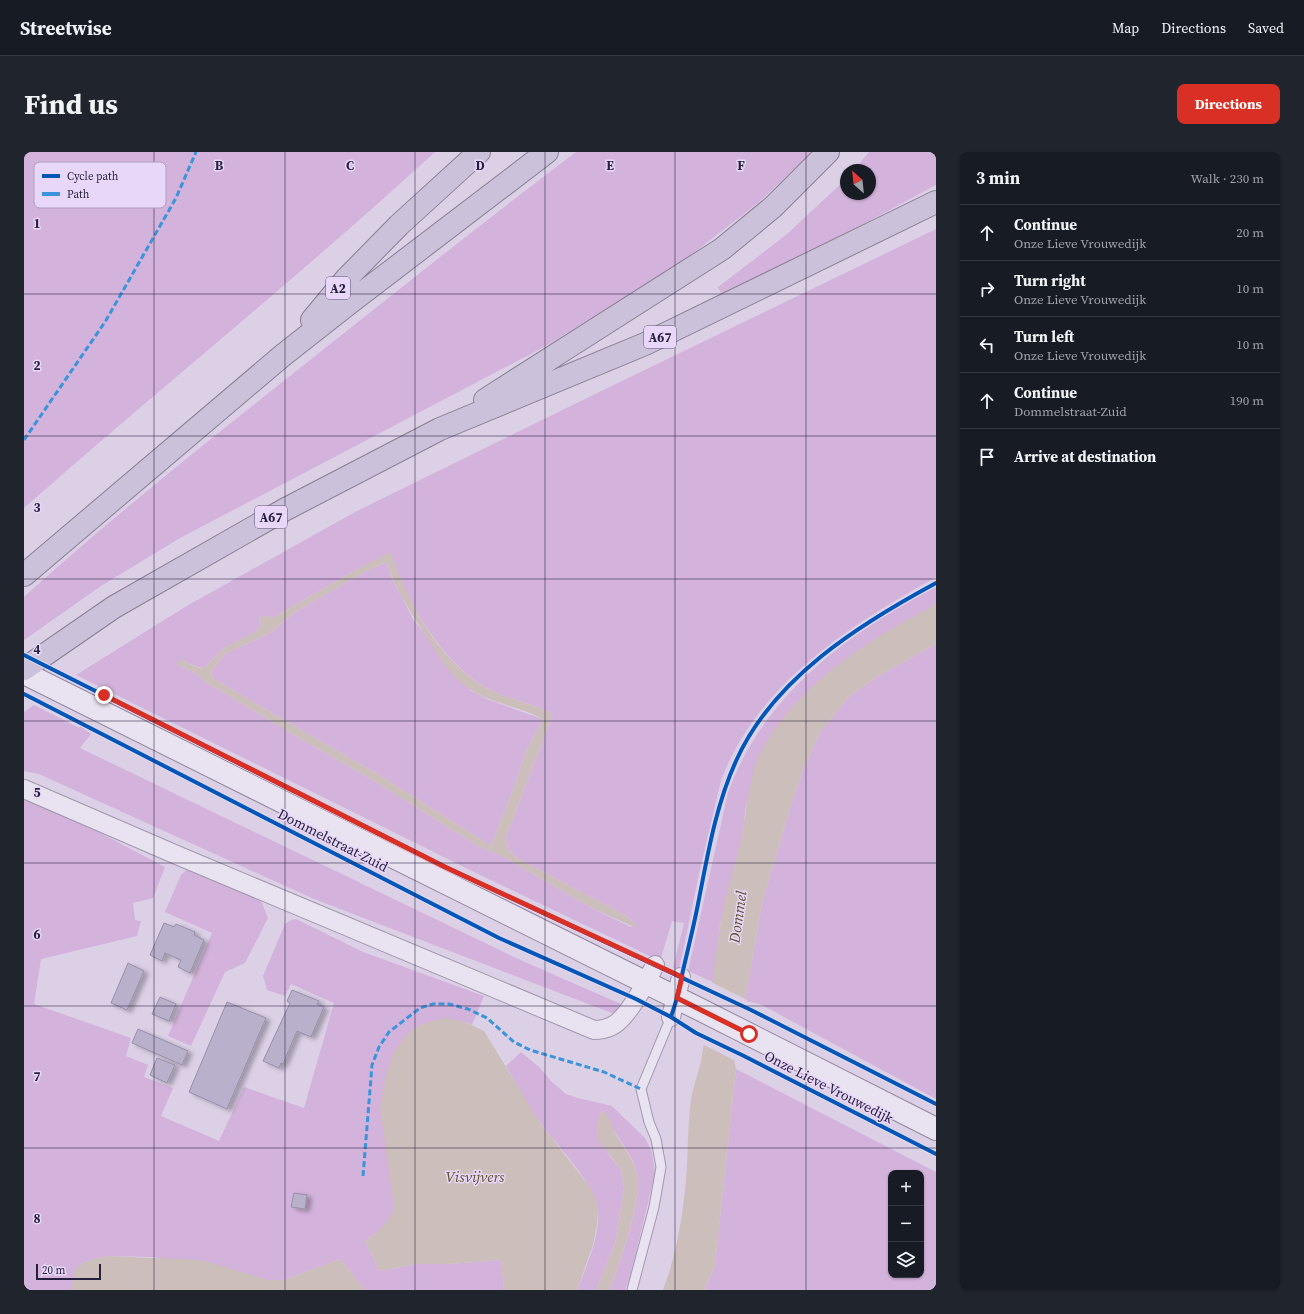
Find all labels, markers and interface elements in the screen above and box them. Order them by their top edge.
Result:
text: Streetwise [20,15,112,41]
text: Map [1112,18,1139,38]
text: Directions [1161,18,1226,38]
text: Saved [1248,18,1284,38]
button: Directions [1177,84,1280,124]
text: Find us [24,85,118,123]
text: B [215,157,224,174]
text: C [346,157,354,174]
text: D [475,157,485,174]
text: E [606,157,614,174]
text: F [737,157,745,174]
legend [34,162,166,208]
north arrow [840,164,876,200]
text: 3 min [976,166,1020,190]
text: Cycle path [67,169,119,184]
text: Walk · 230 m [1191,170,1264,187]
text: Path [67,187,90,202]
text: Continue [1014,214,1077,235]
text: 1 [33,215,41,232]
icon: ahead [976,222,998,244]
text: 20 m [1236,224,1264,241]
text: Onze Lieve Vrouwedijk [1014,235,1146,252]
text: Turn right [1014,270,1086,291]
road number: A2 [326,277,350,299]
icon: right [976,278,998,300]
text: 10 m [1236,280,1264,297]
text: Onze Lieve Vrouwedijk [1014,291,1146,308]
road number: A67 [644,326,676,348]
text: Turn left [1014,326,1074,347]
icon: left [976,334,998,356]
text: 10 m [1236,336,1264,353]
text: Onze Lieve Vrouwedijk [1014,347,1146,364]
text: 2 [33,357,41,374]
text: Continue [1014,382,1077,403]
icon: ahead [976,390,998,412]
text: 190 m [1230,392,1264,409]
text: Dommelstraat-Zuid [1014,403,1127,420]
icon: arrive [976,446,998,468]
text: Arrive at destination [1014,446,1156,467]
text: 3 [33,499,41,516]
road number: A67 [255,506,287,528]
text: 4 [33,641,41,658]
route end [95,686,113,704]
text: 5 [33,784,41,801]
street label: Dommelstraat-Zuid [274,804,392,876]
water label: Dommel [723,889,752,945]
text: 6 [33,926,41,943]
route start [740,1025,758,1043]
street label: Onze Lieve Vrouwedijk [761,1046,897,1128]
text: 7 [33,1068,41,1085]
water label: Visvijvers [446,1166,505,1187]
map controls [888,1170,924,1278]
button: + [888,1170,924,1206]
button: − [888,1206,924,1242]
text: 8 [33,1210,41,1227]
button: layers [888,1242,924,1278]
scale bar [36,1262,101,1281]
text: 20 m [42,1263,65,1278]

